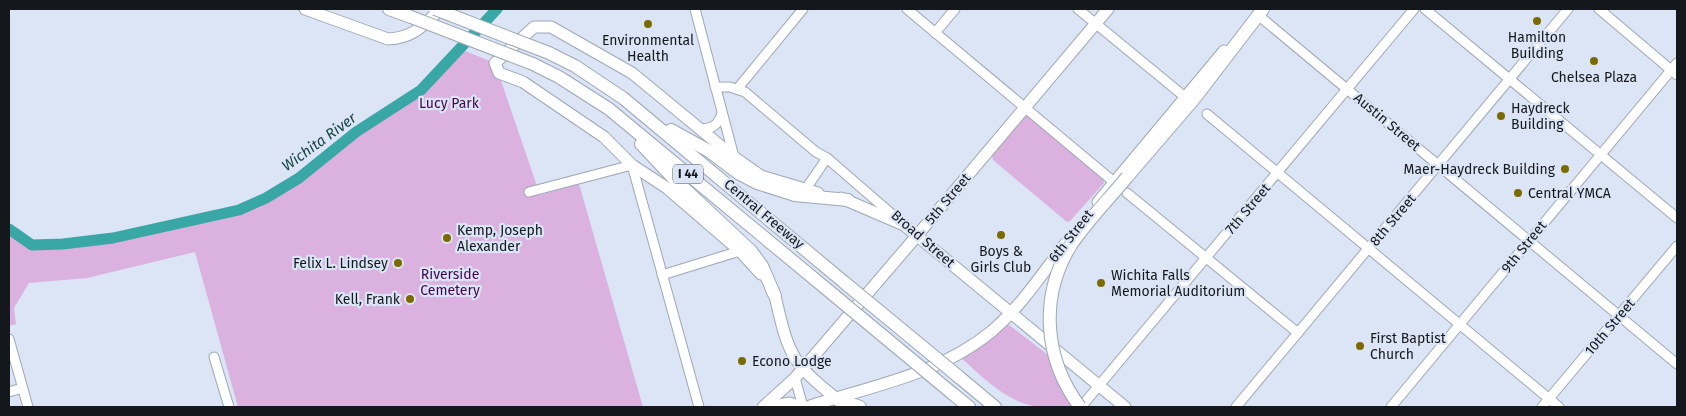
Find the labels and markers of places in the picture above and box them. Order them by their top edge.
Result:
marker: Hamilton Building [1531,15,1543,27]
marker: Environmental Health [642,18,654,30]
place label: Hamilton Building [1508,29,1566,62]
place label: Environmental Health [602,32,694,65]
marker: Chelsea Plaza [1588,55,1600,67]
place label: Chelsea Plaza [1551,69,1637,86]
place label: Haydreck Building [1511,100,1570,133]
marker: Haydreck Building [1495,110,1507,122]
place label: Maer-Haydreck Building [1404,161,1556,178]
marker: Maer-Haydreck Building [1559,163,1571,175]
place label: Central YMCA [1528,185,1611,202]
marker: Central YMCA [1512,187,1524,199]
place label: Kemp, Joseph Alexander [457,222,543,255]
marker: Boys & Girls Club [995,229,1007,241]
marker: Kemp, Joseph Alexander [441,232,453,244]
place label: Boys & Girls Club [971,243,1031,276]
place label: Felix L. Lindsey [293,255,388,272]
marker: Felix L. Lindsey [392,257,404,269]
place label: Wichita Falls Memorial Auditorium [1111,267,1245,300]
marker: Wichita Falls Memorial Auditorium [1095,277,1107,289]
place label: Kell, Frank [335,291,401,308]
marker: Kell, Frank [404,293,416,305]
place label: First Baptist Church [1370,330,1447,363]
marker: First Baptist Church [1354,340,1366,352]
place label: Econo Lodge [752,353,832,370]
marker: Econo Lodge [736,355,748,367]

